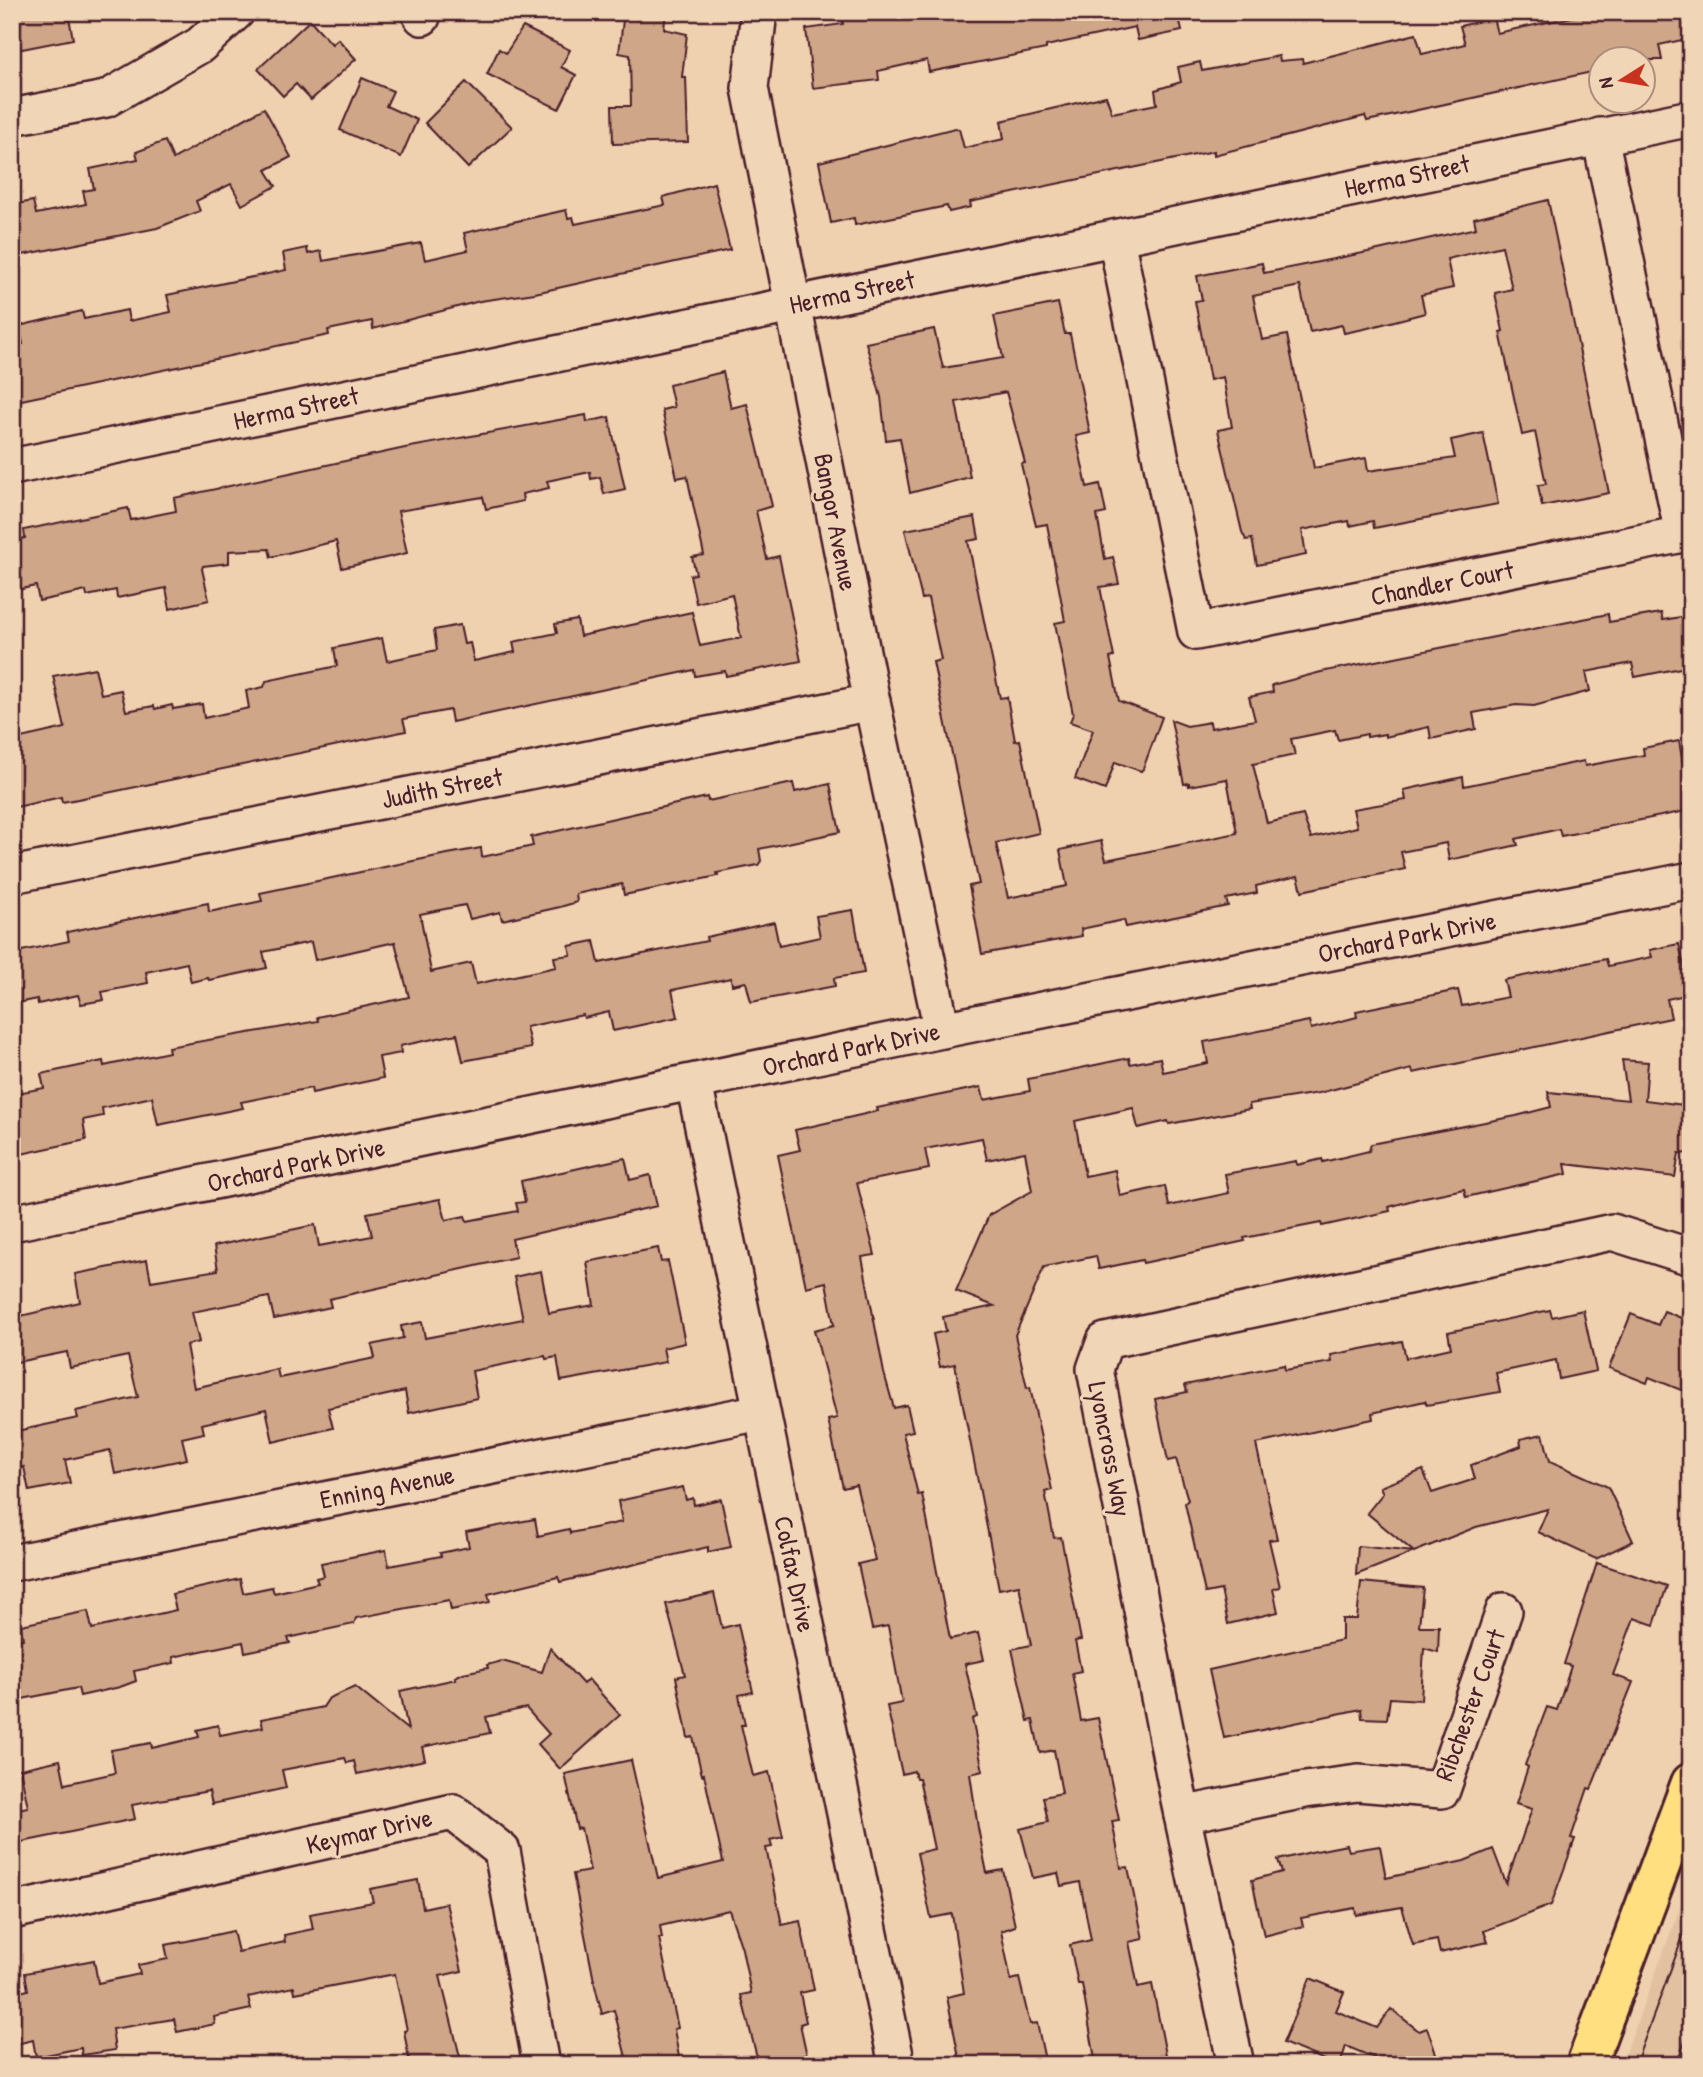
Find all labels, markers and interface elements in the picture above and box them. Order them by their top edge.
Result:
north arrow [1588,46,1658,116]
text: N [1592,76,1619,91]
street label: Herma Street [1341,145,1474,206]
street label: Herma Street [786,261,919,322]
street label: Herma Street [230,377,363,438]
street label: Bangor Avenue [806,450,867,594]
street label: Chandler Court [1368,551,1517,613]
street label: Judith Street [379,758,506,816]
street label: Orchard Park Drive [1315,902,1499,971]
street label: Orchard Park Drive [759,1013,943,1084]
street label: Orchard Park Drive [204,1129,388,1200]
street label: Lyoncross Way [1080,1378,1141,1519]
street label: Enning Avenue [317,1456,457,1517]
street label: Colfax Drive [766,1513,825,1635]
street label: Ribchester Court [1426,1623,1514,1786]
street label: Keymar Drive [303,1799,435,1862]

